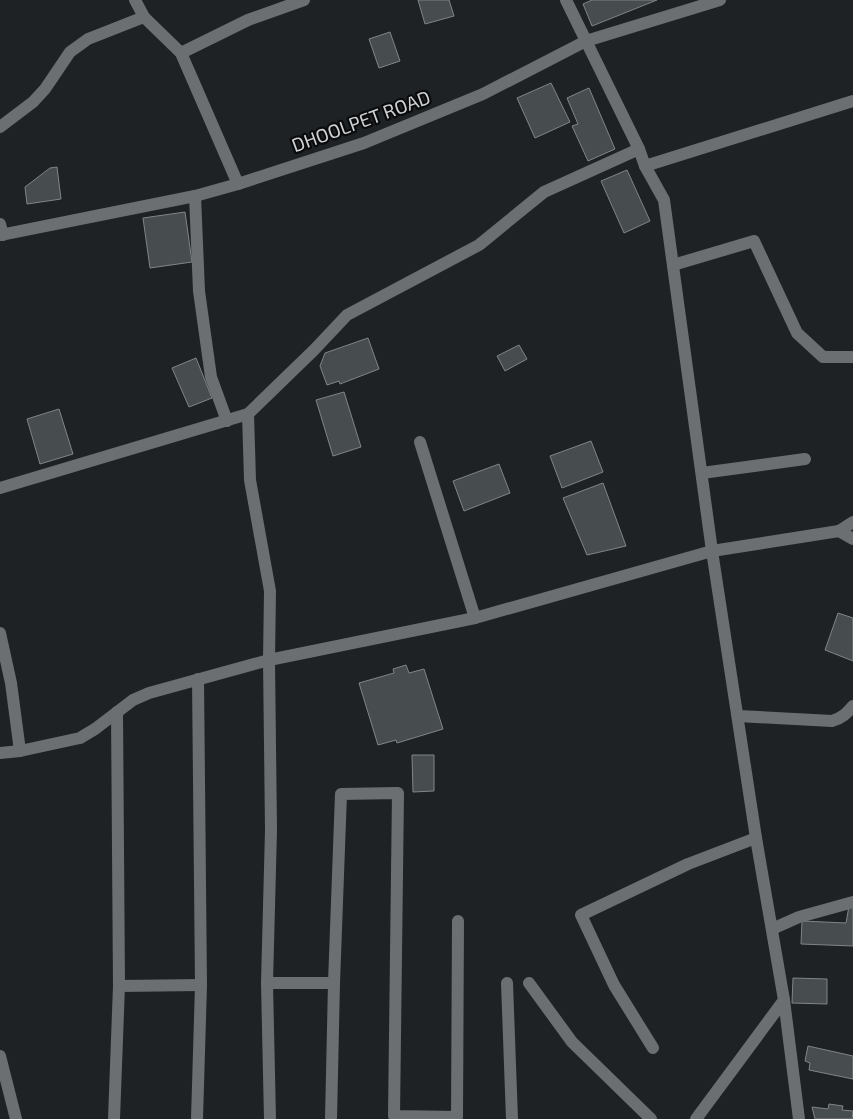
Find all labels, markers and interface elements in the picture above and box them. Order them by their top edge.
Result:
street label: DHOOLPET ROAD [288,85,433,156]

